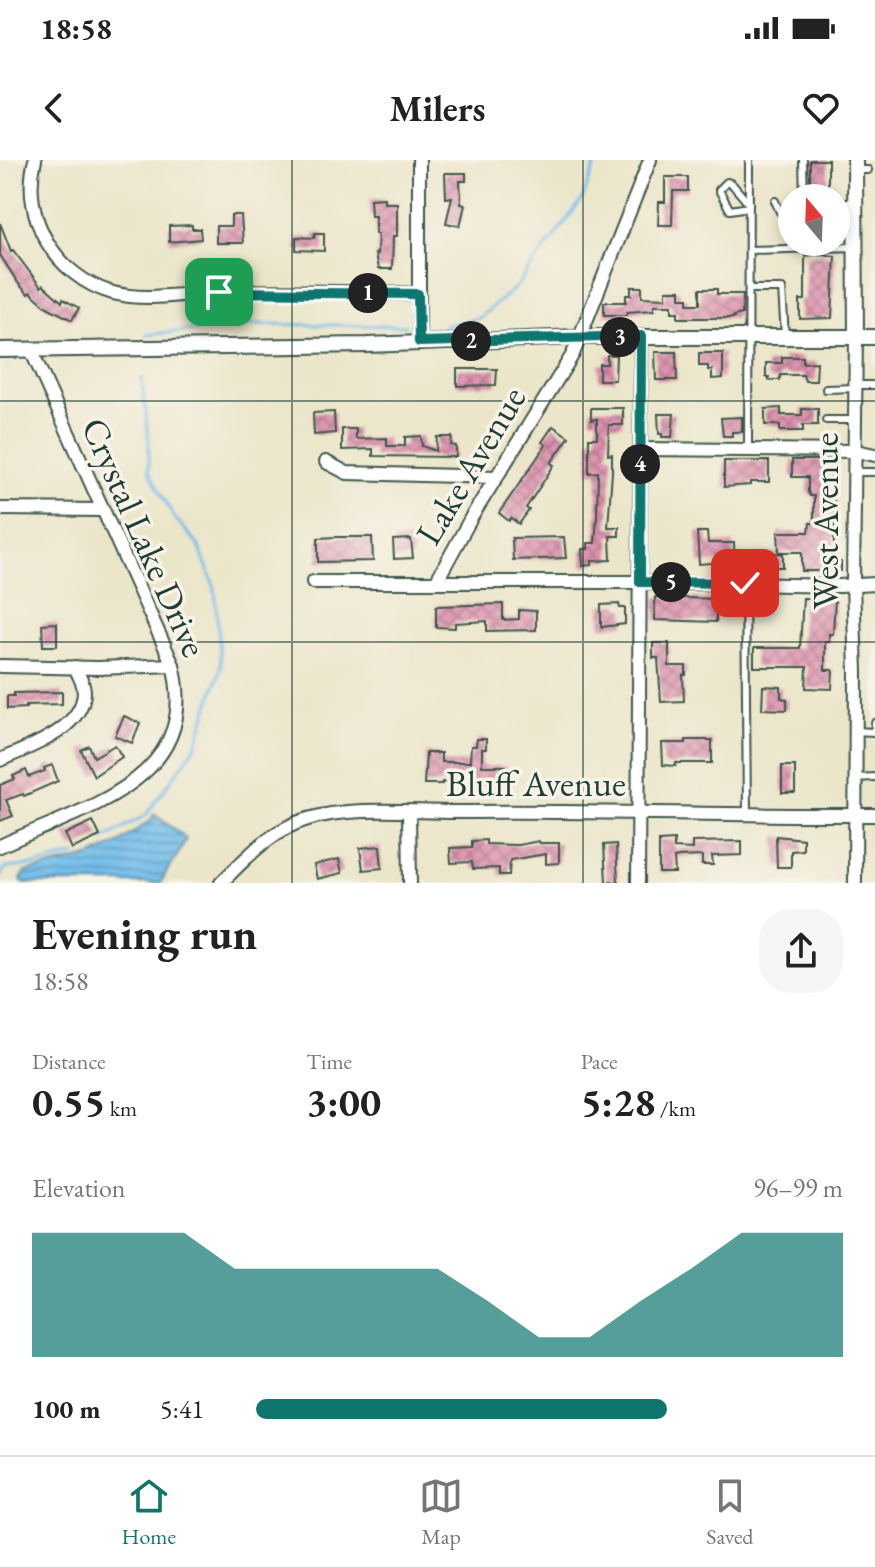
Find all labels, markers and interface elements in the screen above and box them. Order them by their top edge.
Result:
text: 18:58 [40,9,112,48]
text: Milers [389,85,486,132]
icon: back [32,86,76,130]
icon: heart [799,86,843,130]
north arrow [778,184,850,256]
map controls [778,184,850,256]
pin [185,258,253,326]
icon: arrive [197,270,241,314]
pin: 1 [348,273,388,313]
text: 1 [362,278,374,307]
pin: 3 [600,317,640,357]
pin: 2 [451,321,491,361]
text: 3 [614,322,626,351]
text: 2 [465,326,477,355]
street label: Lake Avenue [405,377,536,553]
street label: Crystal Lake Drive [71,410,218,664]
street label: West Avenue [802,433,849,609]
pin: 4 [620,444,660,484]
text: 4 [634,449,646,478]
pin [711,549,779,617]
icon: check [723,561,767,605]
pin: 5 [651,562,691,602]
text: 5 [665,567,677,596]
street label: Bluff Avenue [446,760,626,807]
text: Evening run [32,905,257,962]
button: share [759,909,843,993]
text: 18:58 [32,964,88,998]
text: Distance [32,1047,105,1076]
text: Time [306,1047,352,1076]
text: Pace [581,1047,618,1076]
text: 0.55 [32,1076,105,1128]
text: 3:00 [306,1076,381,1128]
text: 5:28 [581,1076,655,1128]
text: km [105,1094,137,1123]
text: /km [655,1094,696,1123]
text: Elevation [32,1171,126,1205]
text: 96–99 m [753,1171,843,1205]
text: 100 m [32,1392,100,1426]
text: 5:41 [160,1392,204,1426]
tab: Home [122,1474,176,1551]
tab: Map [419,1474,463,1551]
tab: Saved [706,1474,753,1551]

